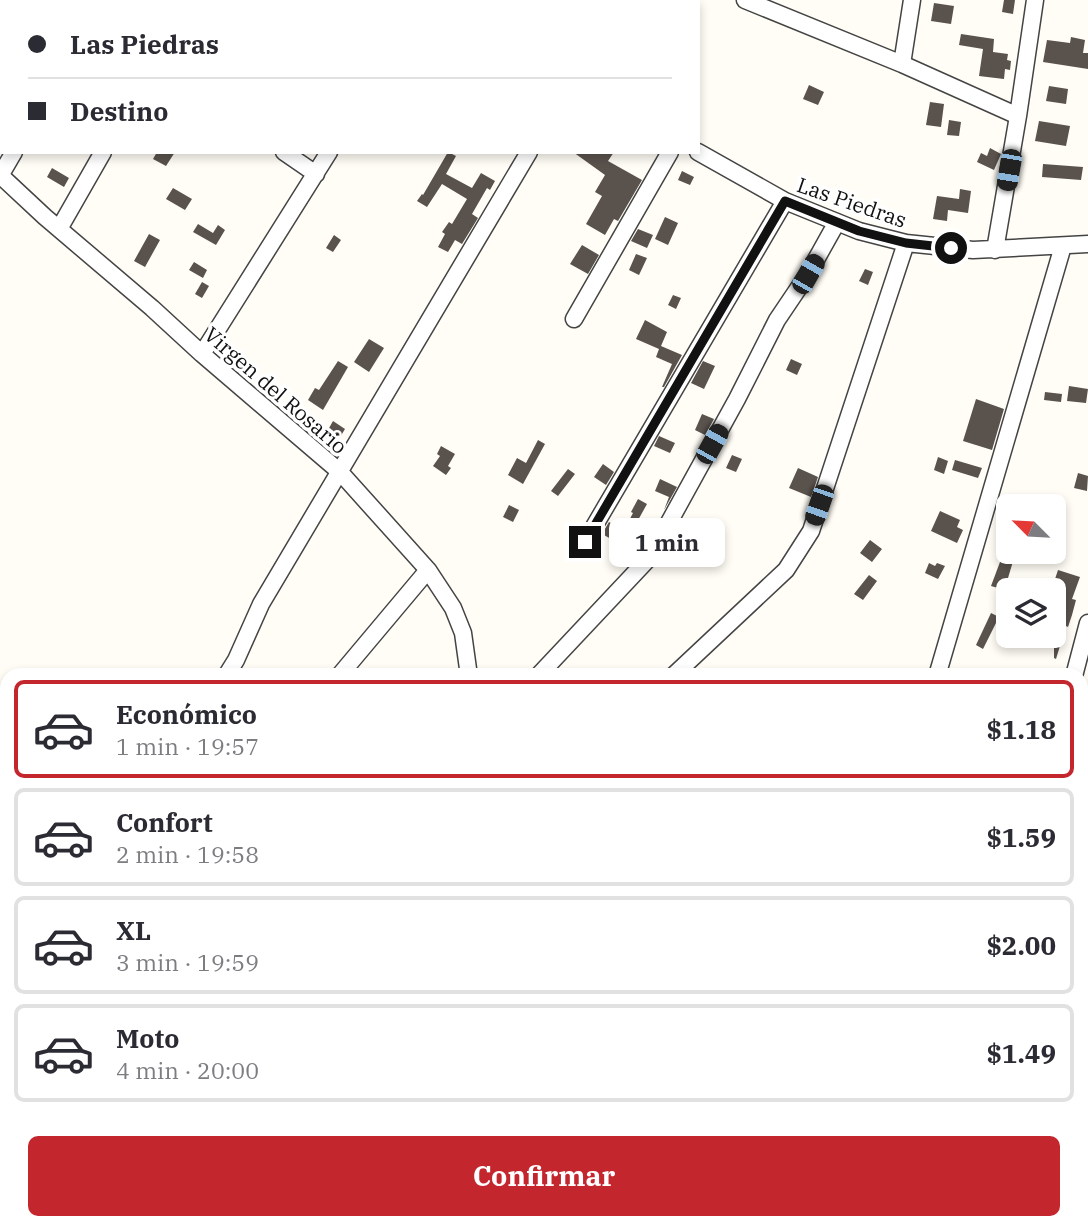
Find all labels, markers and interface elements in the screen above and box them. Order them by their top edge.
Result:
text: Las Piedras [70,27,219,61]
text: Destino [70,94,168,128]
car [996,147,1023,193]
street label: Las Piedras [794,170,910,234]
route start [935,232,967,264]
car [789,251,828,297]
street label: Virgen del Rosario [199,320,353,460]
car [693,421,732,467]
car [803,482,836,528]
north arrow [996,494,1066,564]
map controls [996,494,1066,648]
callout: 1 min [610,518,725,566]
route end [569,526,601,558]
text: 1 min [635,527,699,557]
button: layers [996,578,1066,648]
text: Económico [116,697,257,731]
icon: car [32,698,95,761]
text: $1.18 [986,712,1056,746]
text: 1 min · 19:57 [116,731,259,761]
text: Confort [116,805,213,839]
icon: car [32,806,95,869]
text: $1.59 [986,820,1056,854]
text: 2 min · 19:58 [116,839,259,869]
text: XL [116,913,151,947]
icon: car [32,914,95,977]
text: $2.00 [986,928,1056,962]
text: 3 min · 19:59 [116,947,259,977]
text: Moto [116,1021,179,1055]
icon: car [32,1022,95,1085]
text: $1.49 [986,1036,1056,1070]
text: 4 min · 20:00 [116,1055,259,1085]
button: Confirmar [28,1136,1060,1216]

